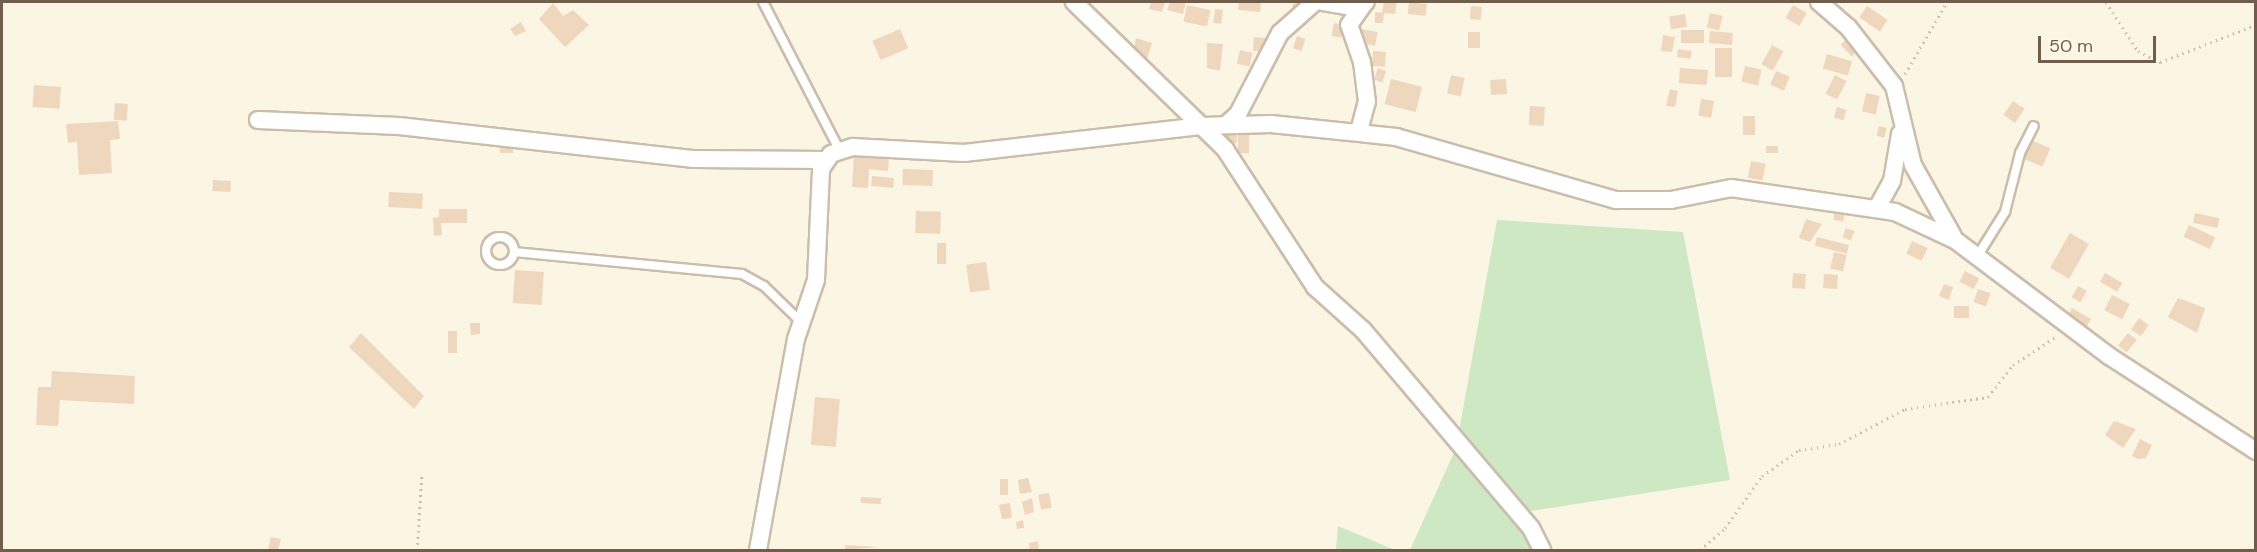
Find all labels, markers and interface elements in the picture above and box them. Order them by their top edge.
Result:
scale bar [2041,24,2160,62]
text: 50 m [2049,34,2093,58]

